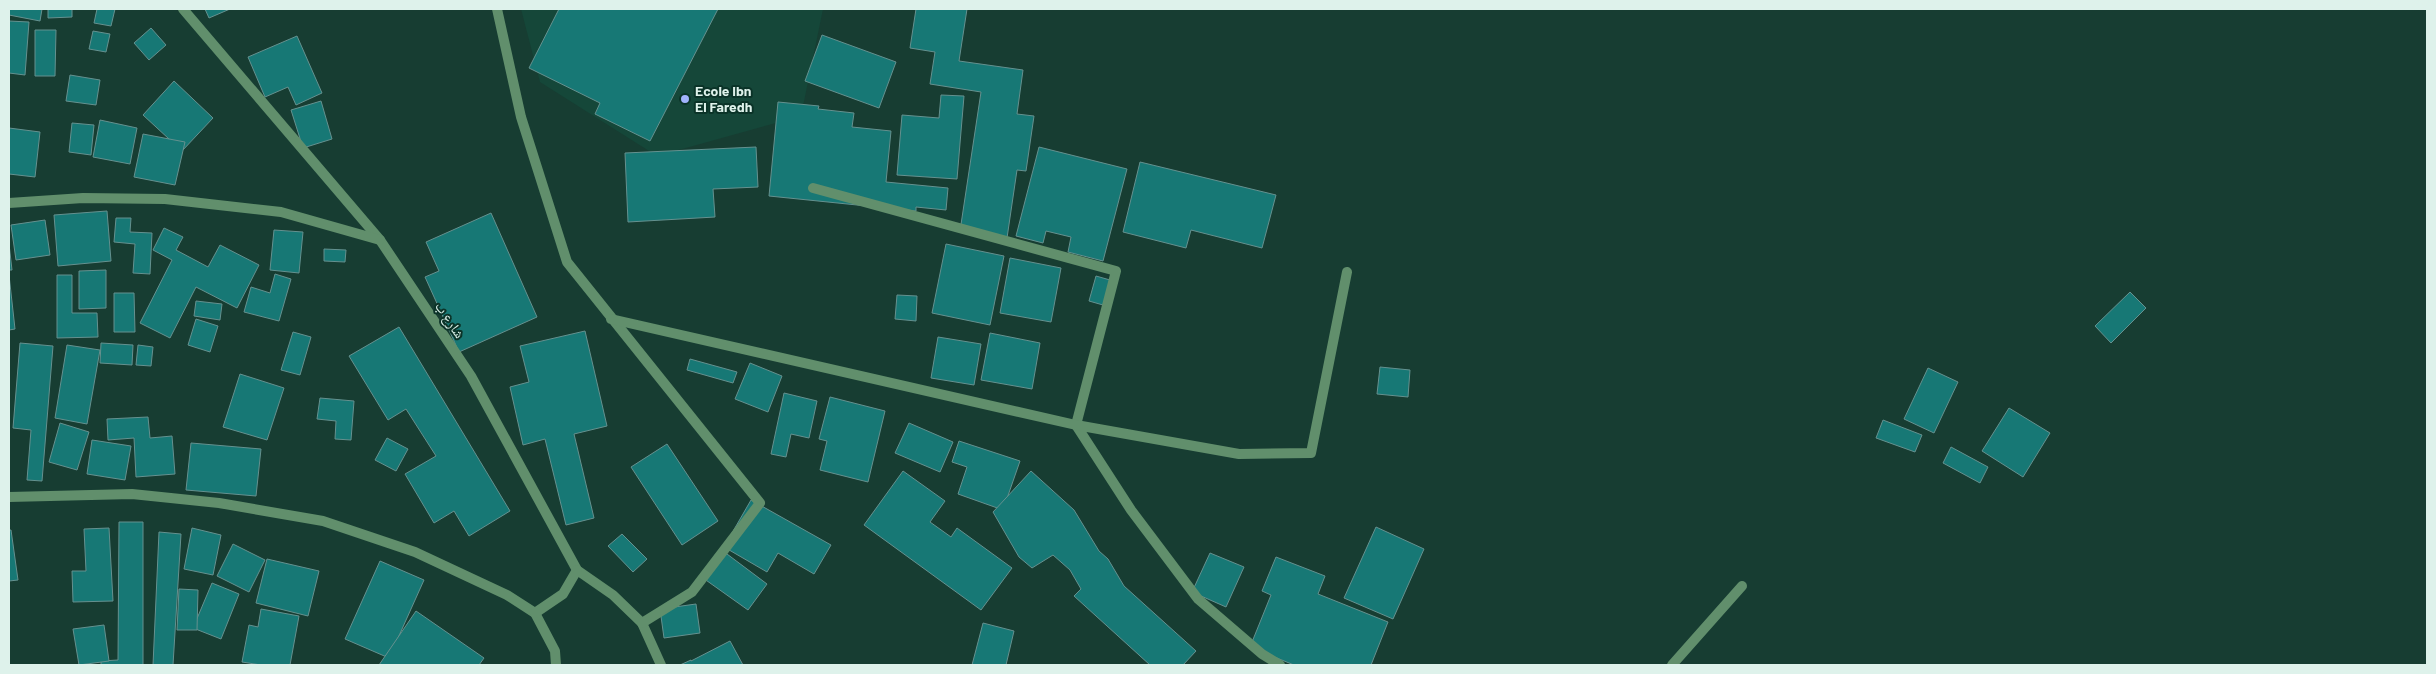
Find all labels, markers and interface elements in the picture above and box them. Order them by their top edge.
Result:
place label: Ecole Ibn El Faredh [695,82,752,115]
marker: Ecole Ibn El Faredh [679,93,691,105]
street label: شارع ب [430,298,469,342]

